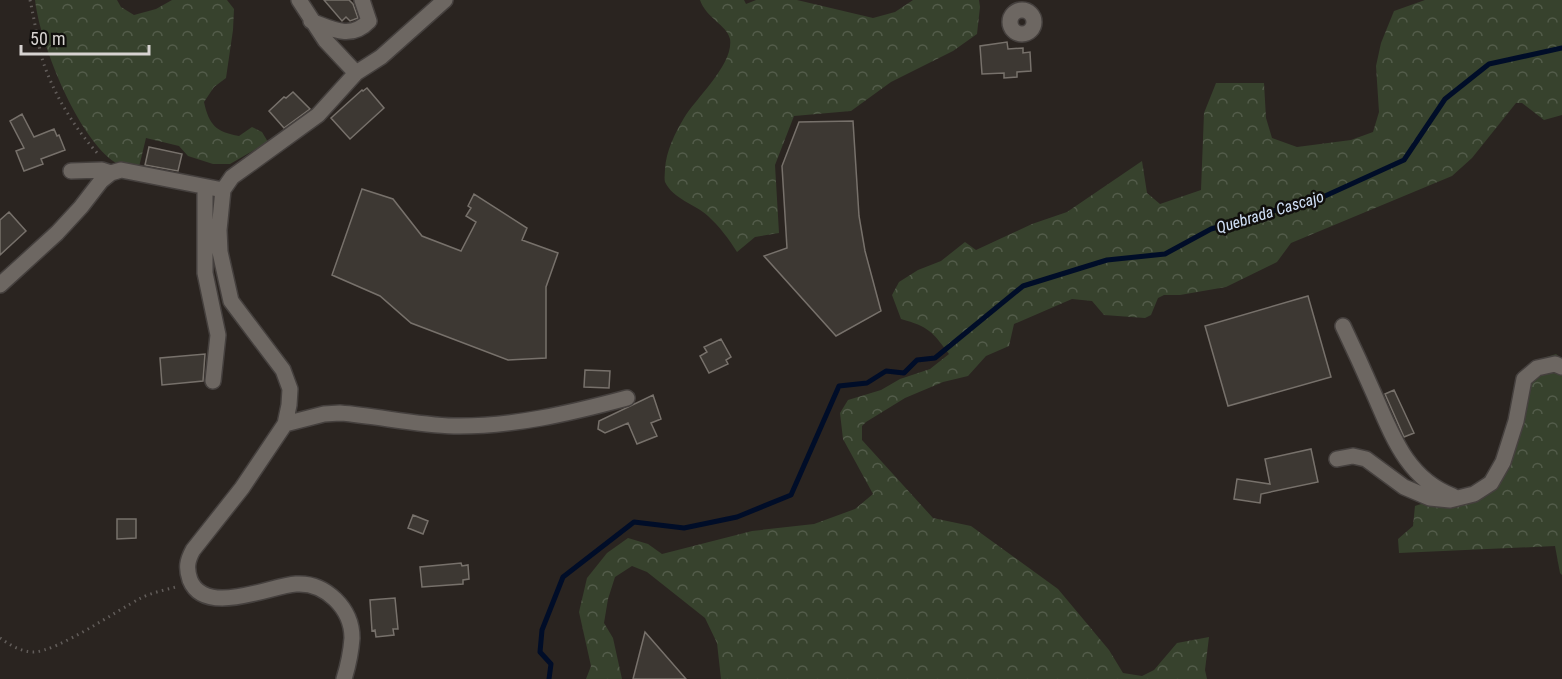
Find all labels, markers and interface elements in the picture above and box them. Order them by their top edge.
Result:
scale bar [21,18,148,56]
text: 50 m [30,28,65,49]
water label: Quebrada Cascajo [1214,187,1326,237]

